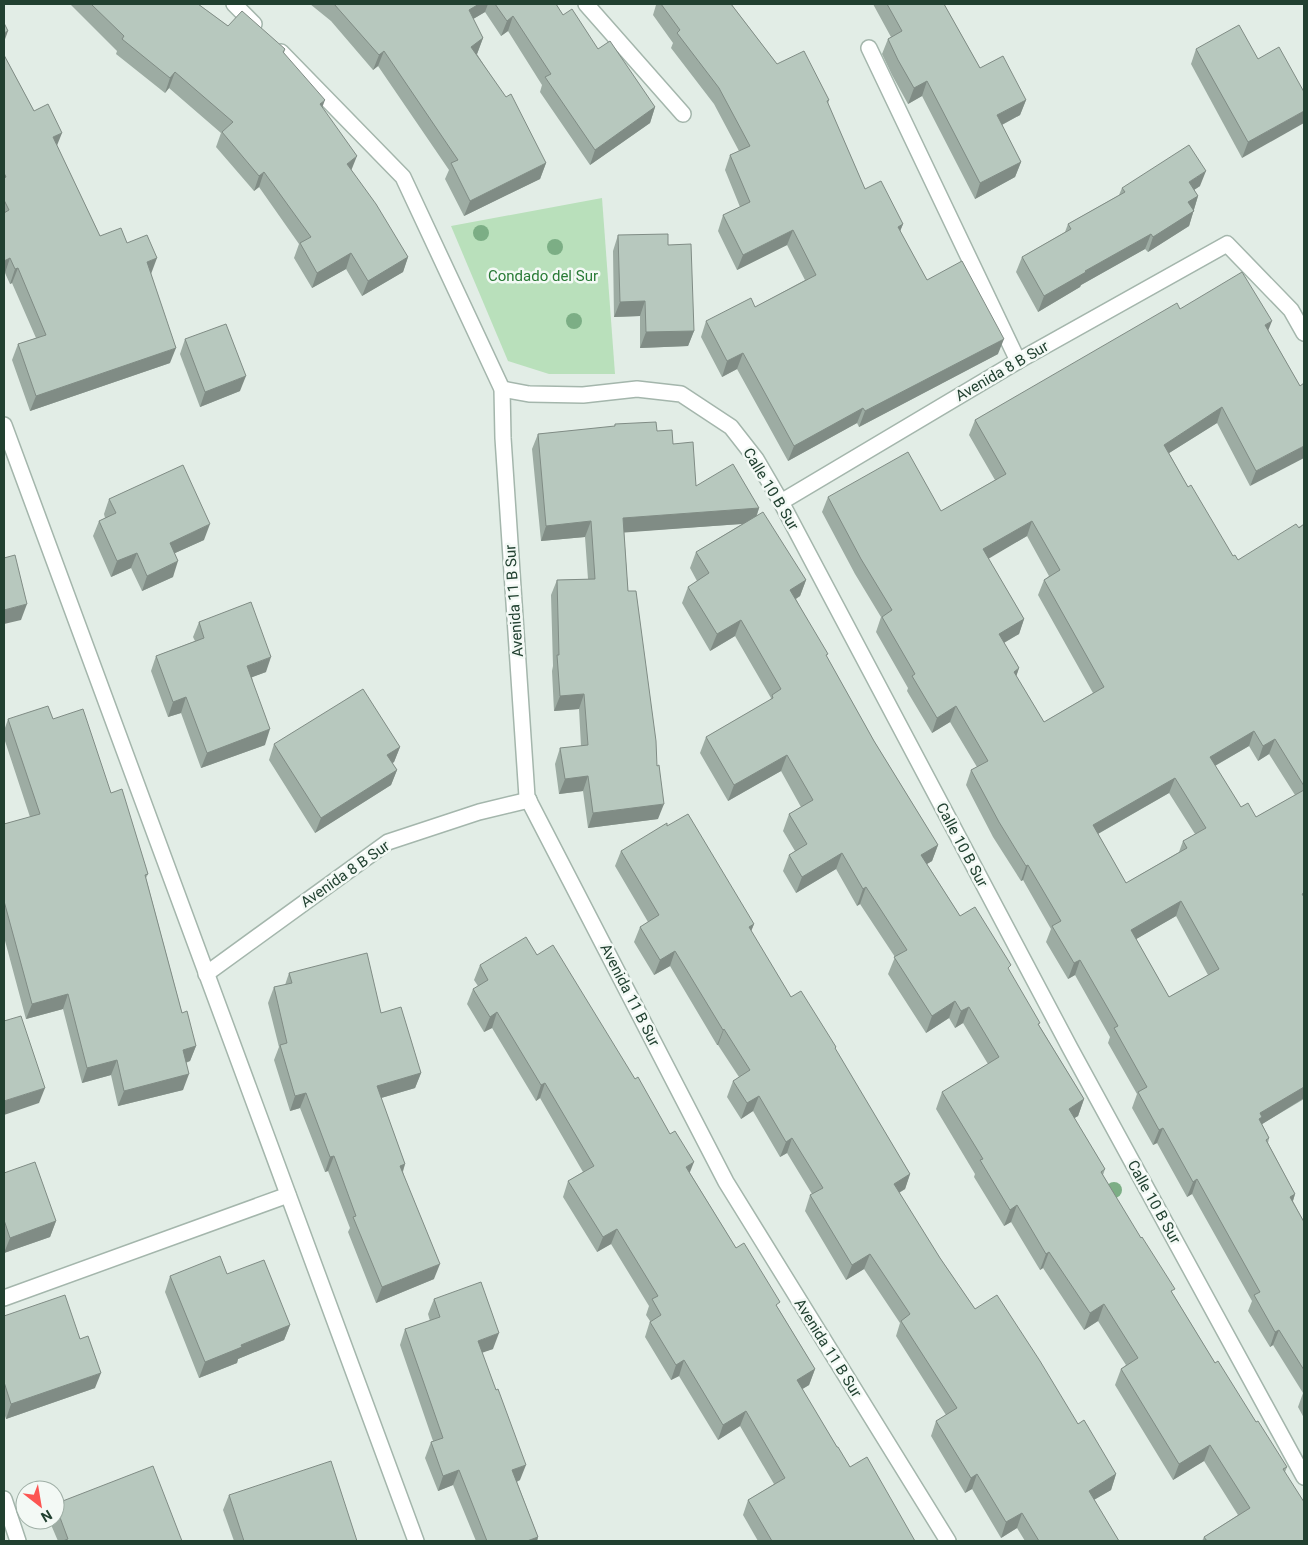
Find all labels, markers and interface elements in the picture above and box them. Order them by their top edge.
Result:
park label: Condado del Sur [488,267,598,285]
street label: Avenida 8 B Sur [952,337,1052,405]
street label: Calle 10 B Sur [739,445,803,533]
street label: Avenida 11 B Sur [501,544,527,658]
street label: Calle 10 B Sur [932,800,992,890]
street label: Avenida 8 B Sur [297,837,393,911]
street label: Avenida 11 B Sur [596,941,664,1049]
street label: Calle 10 B Sur [1124,1157,1184,1247]
street label: Avenida 11 B Sur [790,1295,866,1401]
north arrow [15,1480,65,1530]
text: N [38,1507,55,1526]

